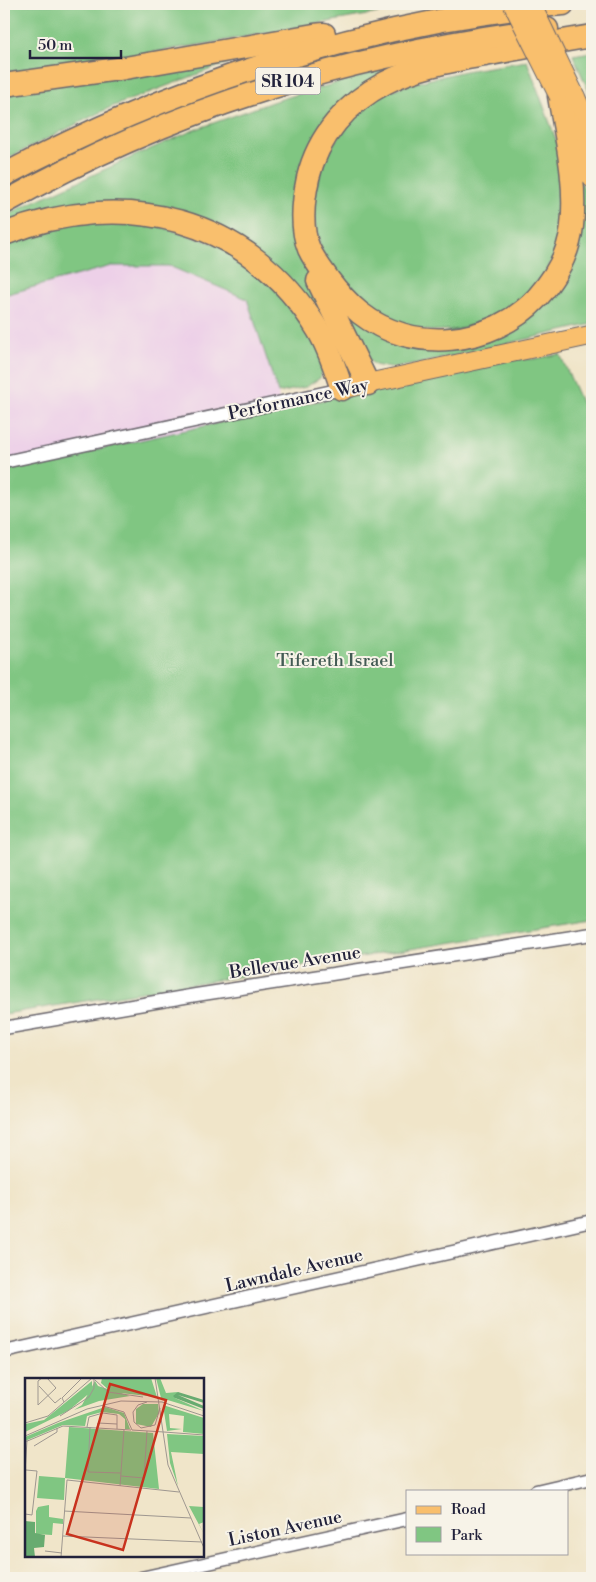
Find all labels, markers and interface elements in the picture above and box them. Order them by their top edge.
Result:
scale bar [30,28,121,60]
text: 50 m [38,36,72,55]
road number: SR 104 [256,68,320,94]
street label: Performance Way [226,373,371,426]
park label: Tifereth Israel [276,649,394,672]
street label: Bellevue Avenue [227,941,362,984]
street label: Lawndale Avenue [223,1243,365,1298]
inset map [25,1378,204,1557]
legend [406,1490,568,1554]
text: Road [451,1500,486,1519]
street label: Liston Avenue [226,1505,344,1552]
text: Park [451,1526,483,1545]

